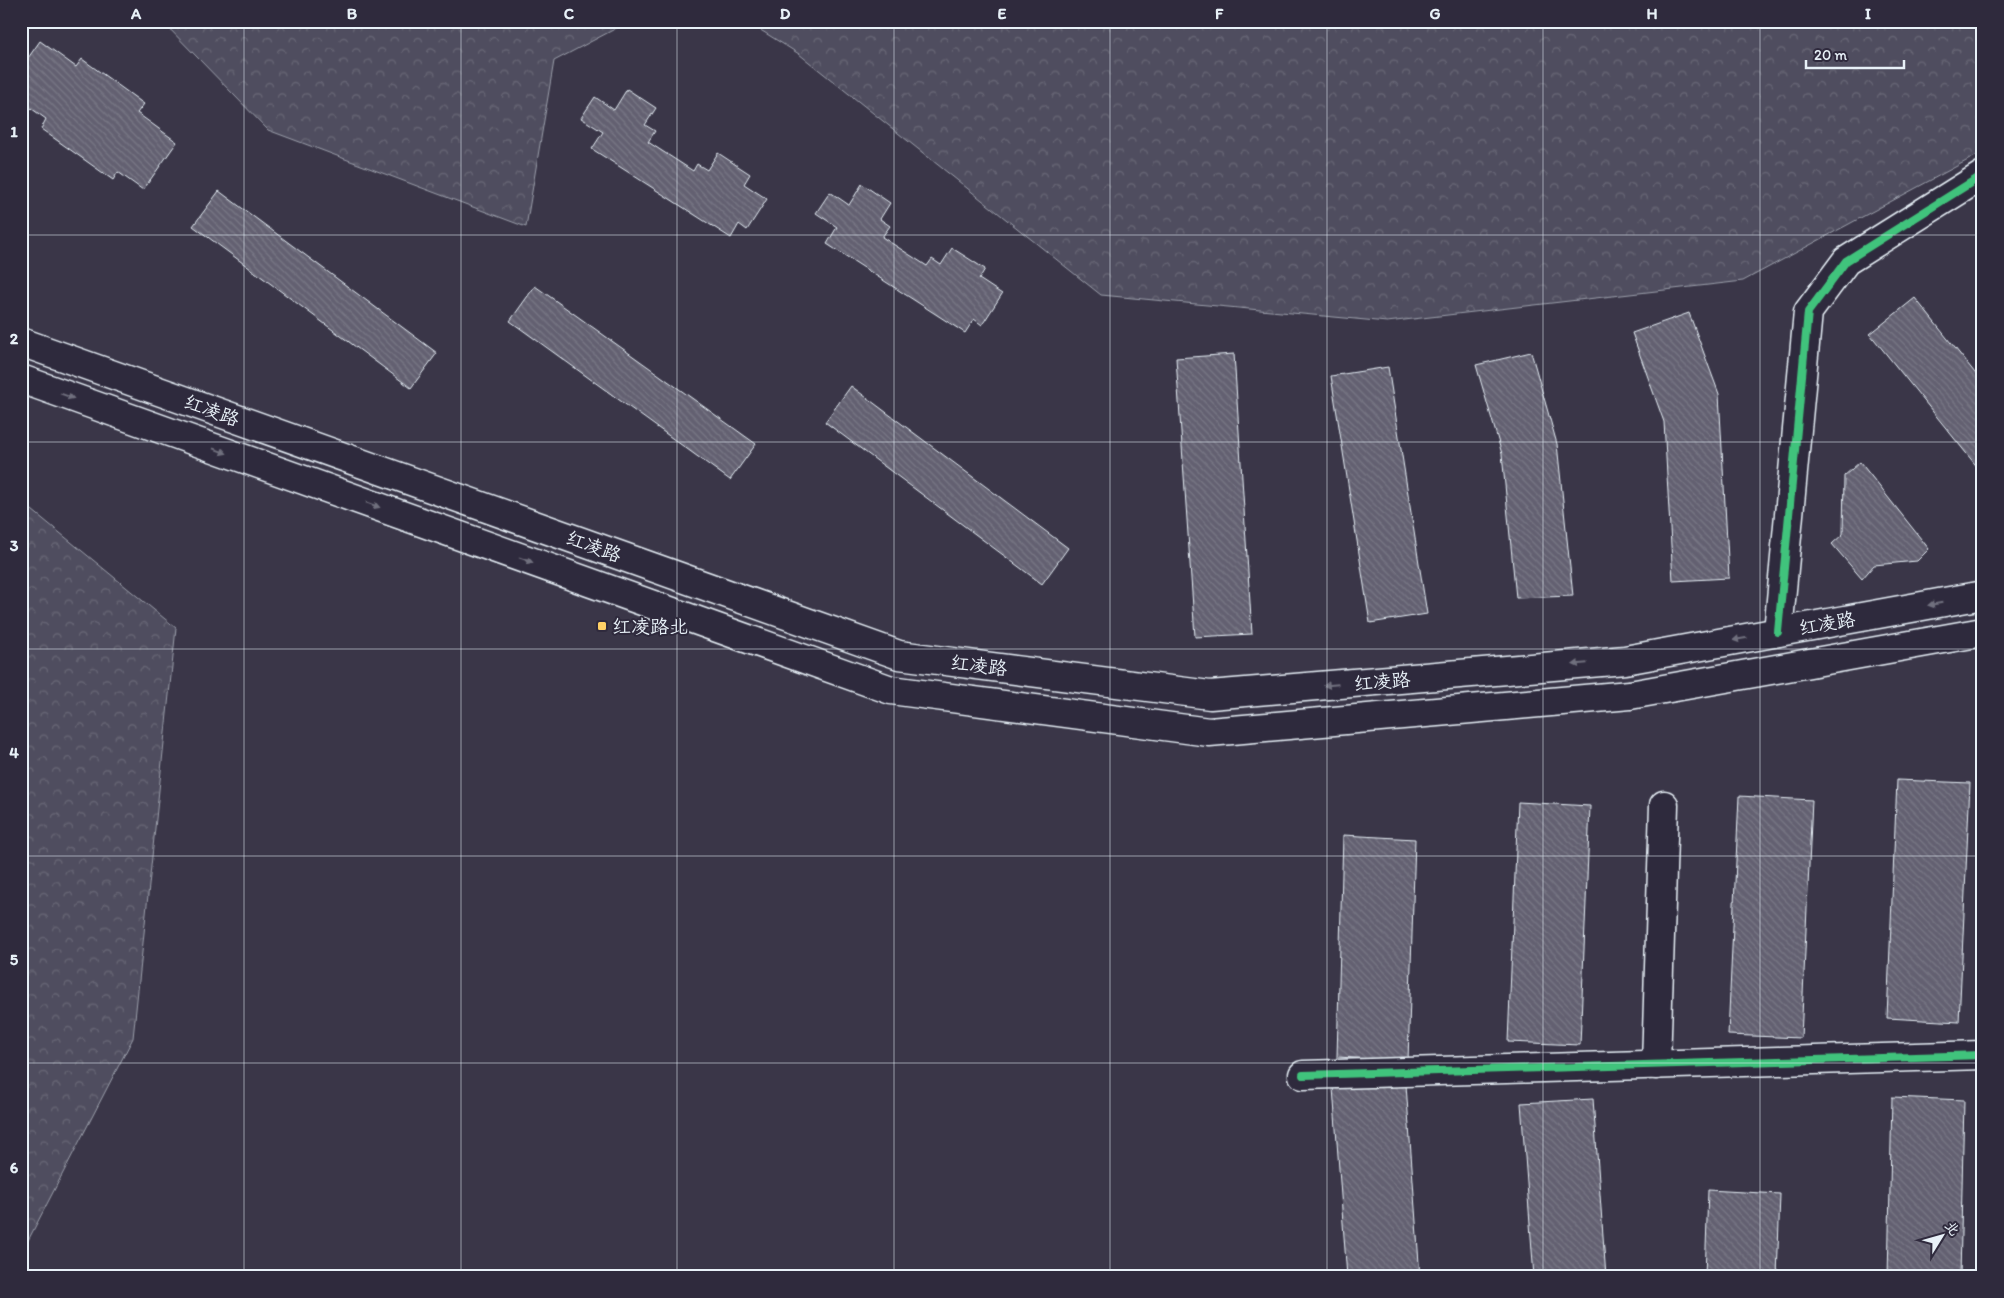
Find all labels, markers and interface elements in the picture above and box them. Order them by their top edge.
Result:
text: A [130,4,142,23]
text: B [347,4,358,23]
text: C [564,4,575,23]
text: D [780,4,791,23]
text: E [998,4,1007,23]
text: F [1215,4,1224,23]
text: G [1429,4,1441,23]
text: H [1646,4,1658,23]
text: I [1865,4,1871,23]
scale bar [1806,38,1904,70]
text: 20 m [1814,46,1848,64]
text: 1 [10,122,18,141]
text: 2 [10,329,19,348]
street label: 红凌路 [181,390,243,431]
one-way arrow [60,392,75,400]
one-way arrow [213,447,228,455]
one-way arrow [366,501,381,509]
street label: 红凌路 [563,526,625,567]
text: 3 [10,536,19,555]
one-way arrow [519,556,534,564]
one-way arrow [1926,600,1942,608]
street label: 红凌路 [1797,607,1857,640]
place label: 红凌路北 [612,615,688,638]
marker: 红凌路北 [596,620,608,632]
one-way arrow [1732,636,1748,644]
street label: 红凌路 [949,651,1009,680]
one-way arrow [1572,660,1588,668]
street label: 红凌路 [1353,668,1411,695]
one-way arrow [1323,681,1339,689]
text: 4 [9,743,19,762]
text: 5 [10,950,19,969]
text: 6 [10,1158,19,1177]
north arrow [1916,1210,1966,1260]
text: 北 [1941,1218,1963,1239]

